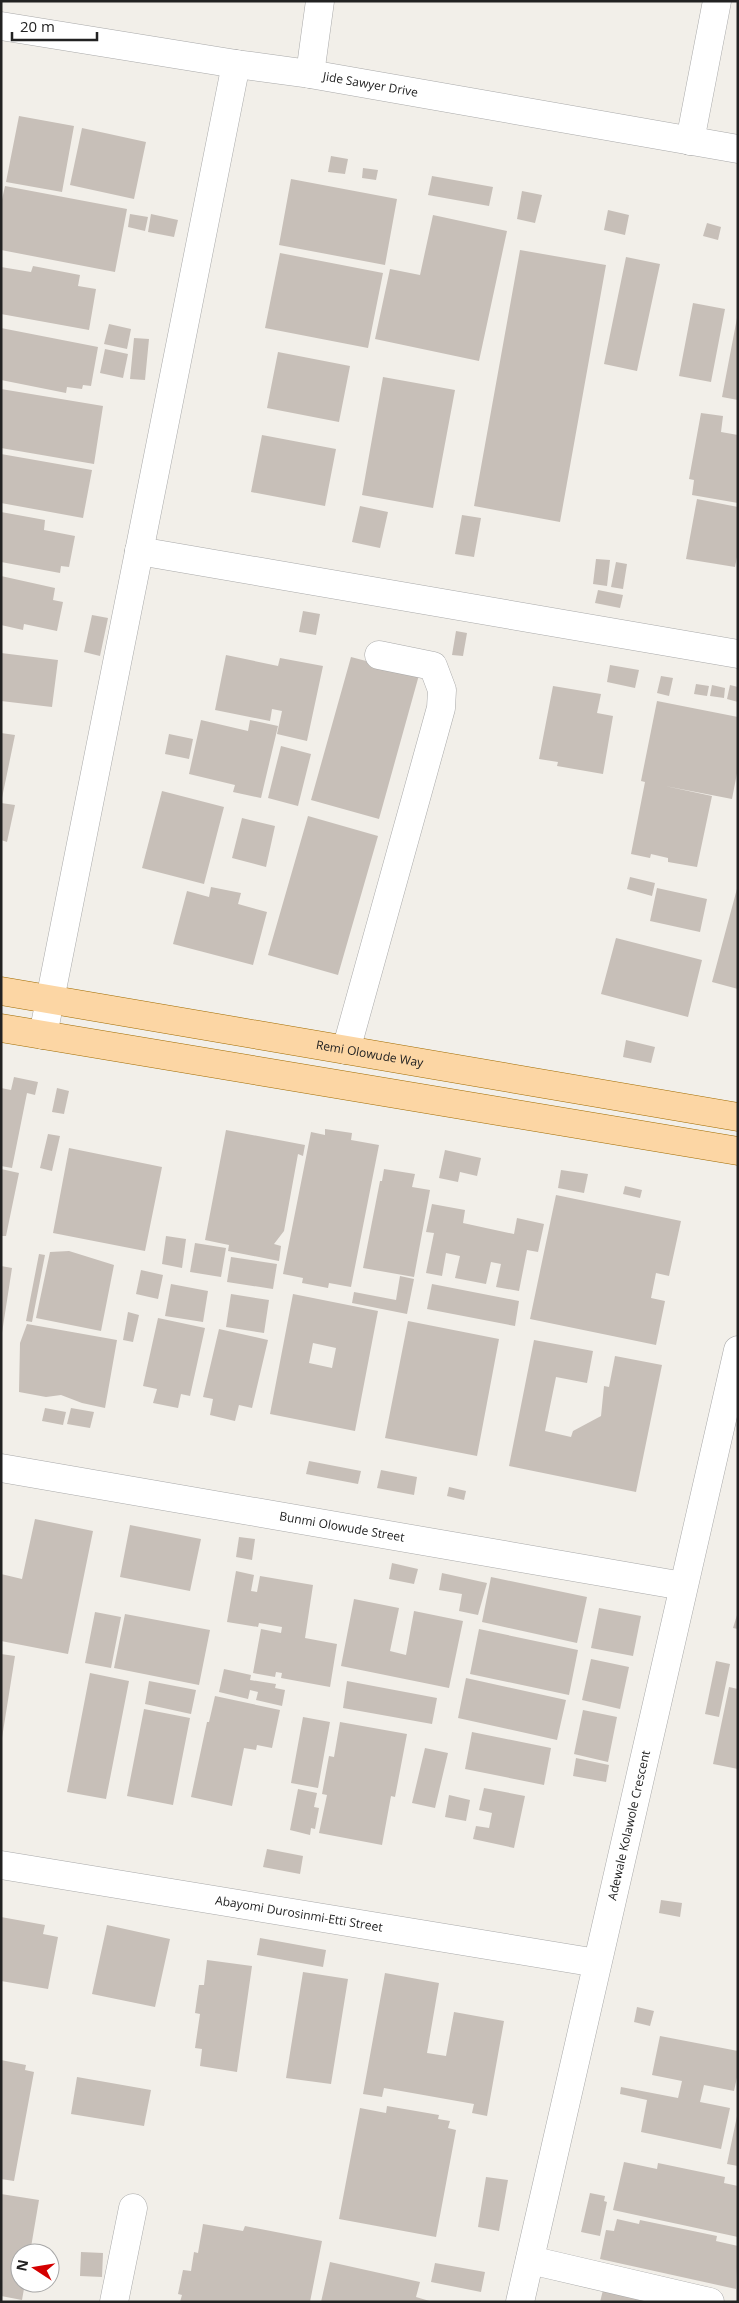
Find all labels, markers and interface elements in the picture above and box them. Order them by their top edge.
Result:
scale bar [12,10,98,42]
text: 20 m [20,16,55,36]
street label: Jide Sawyer Drive [321,67,420,101]
street label: Remi Olowude Way [315,1036,426,1071]
street label: Bunmi Olowude Street [278,1507,406,1546]
street label: Adewale Kolawole Crescent [603,1749,654,1902]
street label: Abayomi Durosinmi-Etti Street [214,1891,384,1936]
north arrow [10,2243,60,2293]
text: N [11,2258,32,2273]

